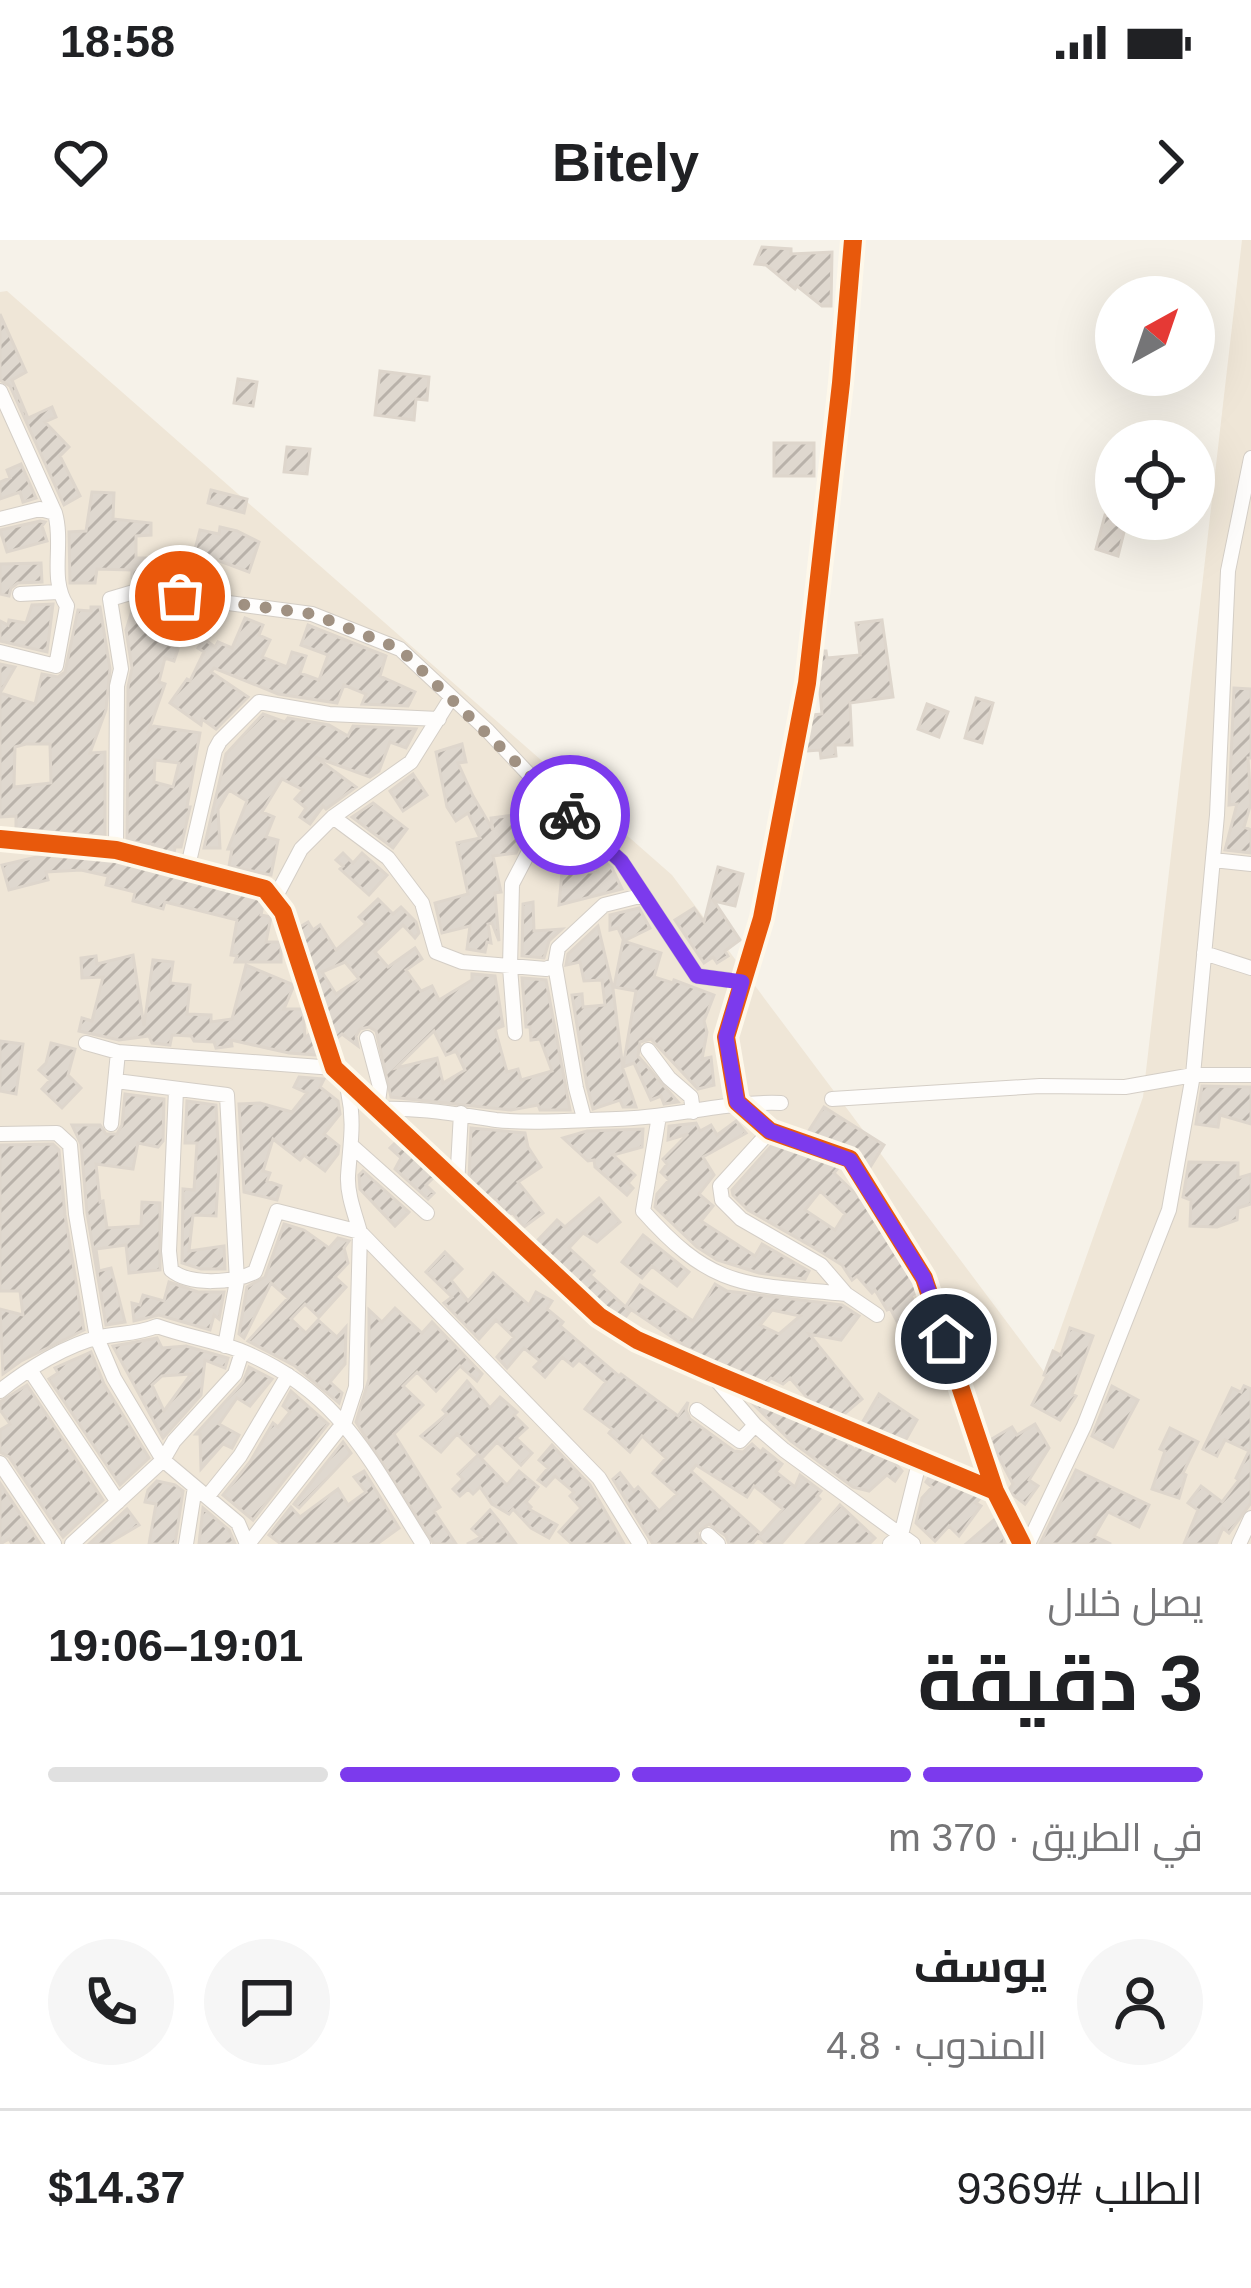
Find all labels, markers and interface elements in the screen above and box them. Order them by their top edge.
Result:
text: 18:58 [60,16,175,67]
icon: heart [48,129,114,195]
icon: forward [1137,129,1203,195]
text: Bitely [552,132,699,192]
north arrow [1095,276,1215,396]
map controls [1095,276,1215,540]
button: locate [1095,420,1215,540]
pin [129,545,231,647]
icon: bag [147,563,213,629]
courier [510,755,630,875]
icon: bike [537,782,603,848]
pin [895,1288,997,1390]
icon: home [913,1306,979,1372]
text: يصل خلال [1047,1581,1203,1624]
text: 19:01–19:06 [48,1620,303,1671]
text: 3 دقيقة [917,1639,1203,1727]
text: في الطريق · 370 m [888,1816,1203,1859]
button: phone [48,1939,174,2065]
button: chat [204,1939,330,2065]
button: person [1077,1939,1203,2065]
text: يوسف [913,1941,1047,1992]
text: المندوب · 4.8 [826,2024,1047,2067]
text: $14.37 [48,2162,186,2213]
text: الطلب #9369 [957,2163,1203,2214]

